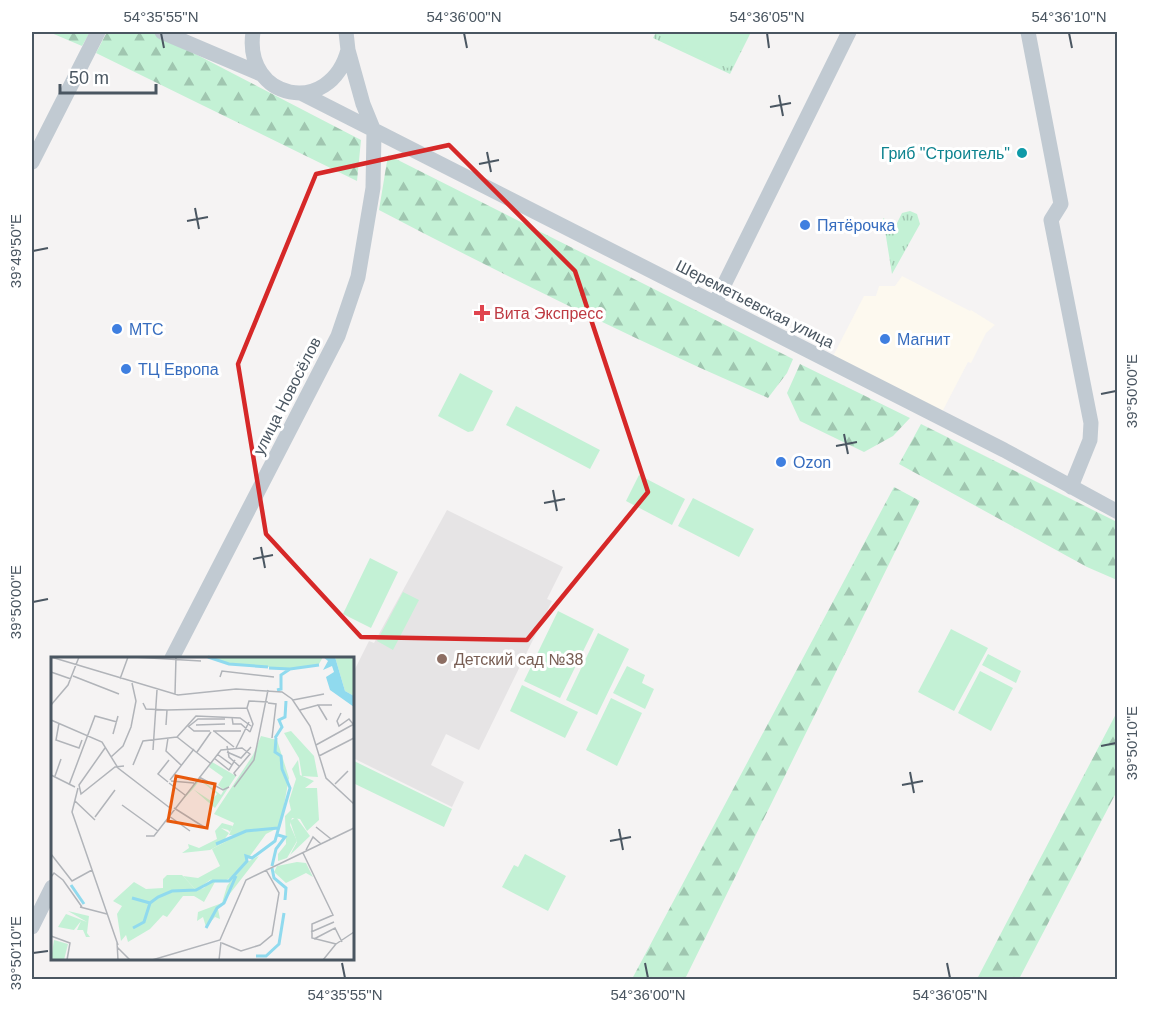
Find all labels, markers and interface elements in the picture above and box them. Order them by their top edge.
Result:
text: 54°35'55"N [123,8,199,25]
text: 54°36'00"N [426,8,502,25]
text: 54°36'05"N [729,8,805,25]
text: 54°36'10"N [1031,8,1107,25]
scale bar [60,57,156,95]
text: 50 m [69,68,109,88]
place label: Гриб "Строитель" [881,145,1010,162]
marker: Гриб "Строитель" [1015,146,1029,160]
text: 39°49'50"E [7,214,24,288]
place label: Пятёрочка [817,217,896,234]
marker: Пятёрочка [798,218,812,232]
street label: Шереметьевская улица [673,257,837,351]
place label: Вита Экспресс [494,305,603,322]
marker: Вита Экспресс [475,306,489,320]
place label: МТС [129,321,164,338]
marker: МТС [110,322,124,336]
place label: Магнит [897,331,951,348]
marker: Магнит [878,332,892,346]
street label: улица Новосёлов [250,334,324,458]
text: 39°50'00"E [1123,354,1140,428]
place label: ТЦ Европа [138,361,219,378]
marker: ТЦ Европа [119,362,133,376]
place label: Ozon [793,454,831,471]
marker: Ozon [774,455,788,469]
text: 39°50'00"E [7,565,24,639]
place label: Детский сад №38 [454,651,583,668]
marker: Детский сад №38 [435,652,449,666]
inset map [51,657,354,960]
text: 39°50'10"E [1123,706,1140,780]
text: 39°50'10"E [7,916,24,990]
text: 54°35'55"N [307,986,383,1003]
text: 54°36'00"N [610,986,686,1003]
text: 54°36'05"N [912,986,988,1003]

